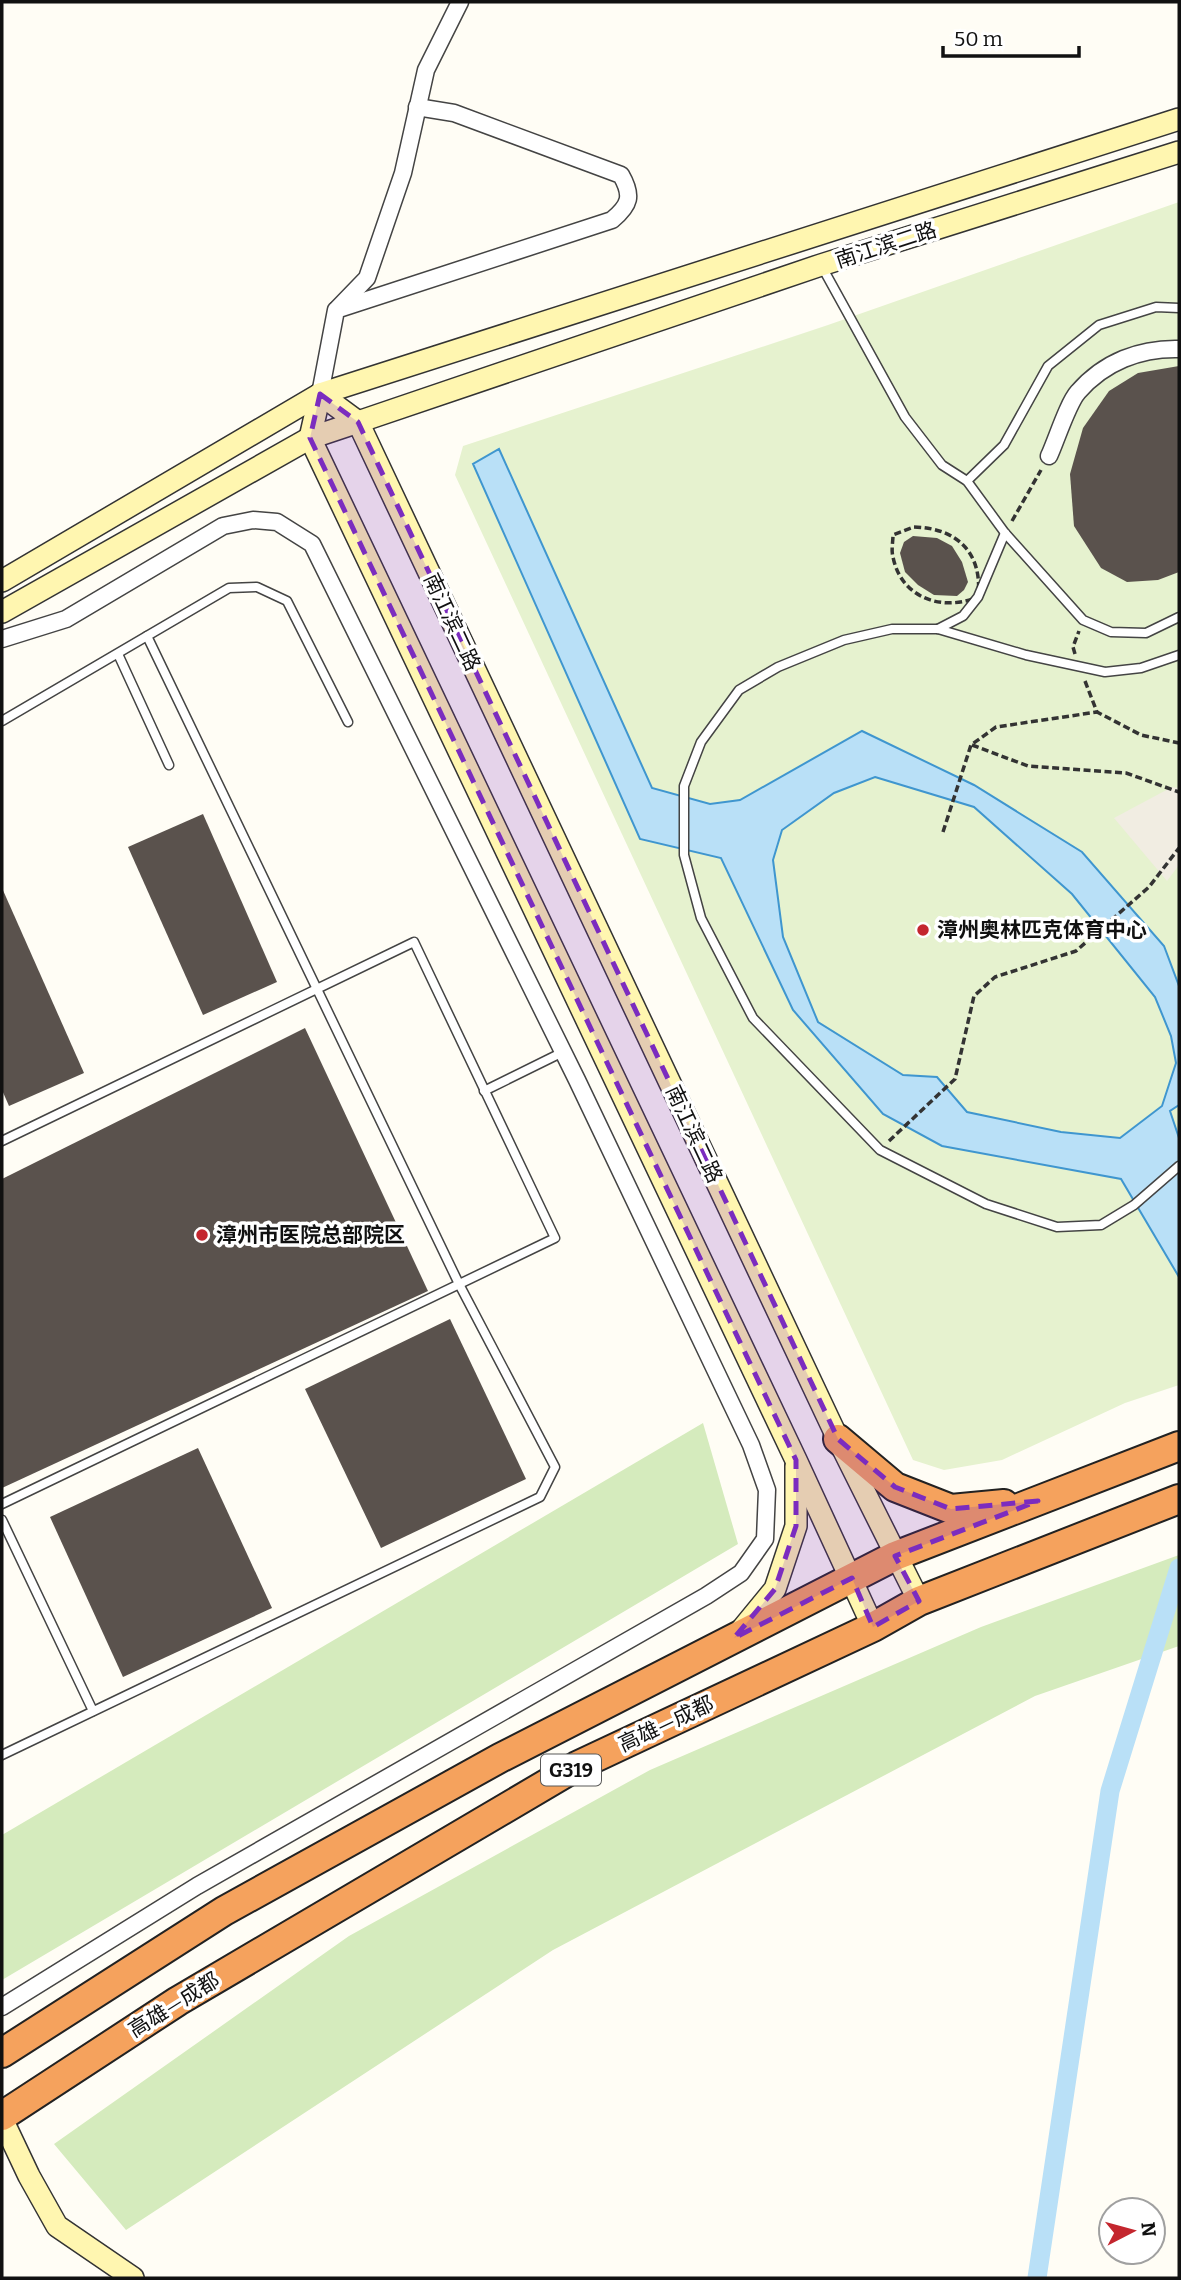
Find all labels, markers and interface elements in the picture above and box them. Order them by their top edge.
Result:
scale bar [943,14,1080,58]
text: 50 m [954,26,1003,52]
street label: 南江滨二路 [832,216,940,274]
street label: 南江滨二路 [418,569,486,675]
place label: 漳州奥林匹克体育中心 [937,917,1147,943]
marker: 漳州奥林匹克体育中心 [915,922,931,938]
street label: 南江滨二路 [660,1081,728,1187]
place label: 漳州市医院总部院区 [216,1222,405,1248]
marker: 漳州市医院总部院区 [194,1227,210,1243]
street label: 高雄—成都 [614,1691,718,1757]
road number: G319 [541,1754,601,1786]
street label: 高雄—成都 [124,1967,224,2043]
north arrow [1097,2196,1167,2266]
text: N [1136,2221,1161,2238]

